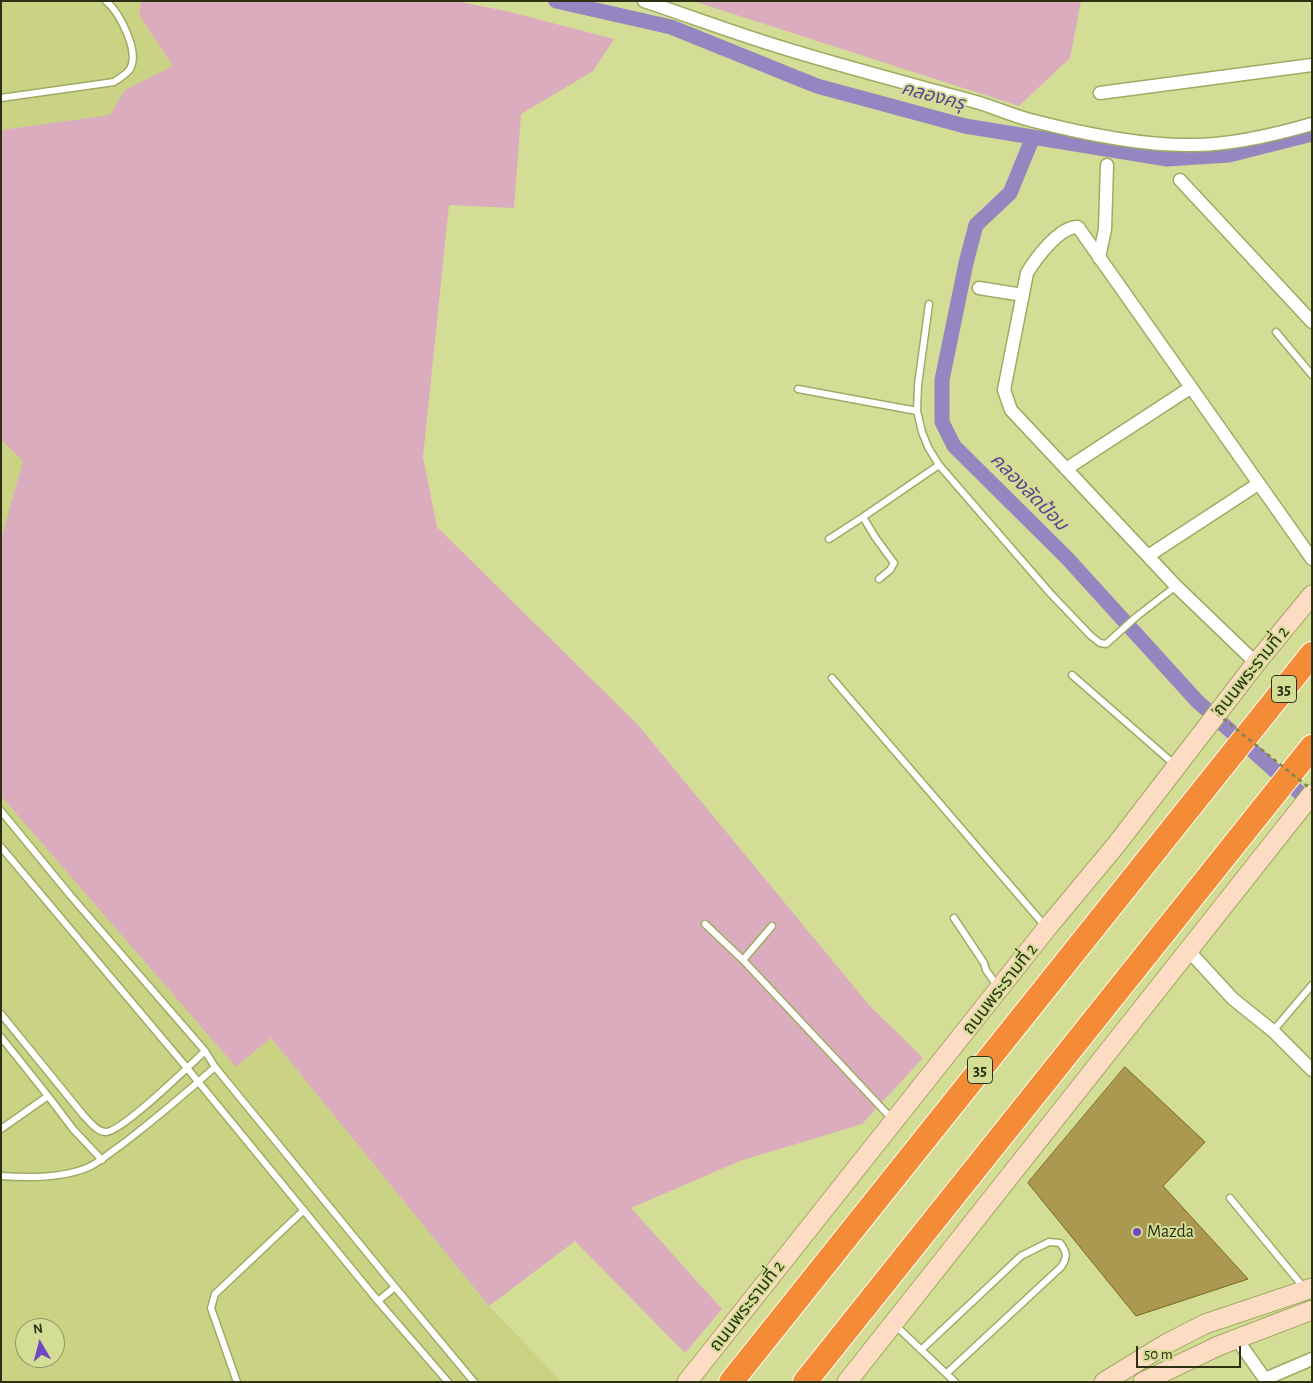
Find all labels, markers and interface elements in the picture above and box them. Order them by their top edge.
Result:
water label: คลองครุ [899,77,967,115]
water label: คลองลัดป้อม [985,448,1073,536]
street label: ถนนพระรามที่ 2 [1208,622,1294,720]
road number: 35 [1272,676,1296,702]
street label: ถนนพระรามที่ 2 [958,939,1042,1039]
road number: 35 [968,1056,992,1084]
place label: Mazda [1147,1221,1194,1243]
marker: Mazda [1131,1226,1143,1238]
street label: ถนนพระรามที่ 2 [705,1256,789,1356]
north arrow [15,1318,65,1368]
text: N [32,1322,44,1337]
scale bar [1138,1336,1243,1368]
text: 50 m [1144,1347,1173,1362]

